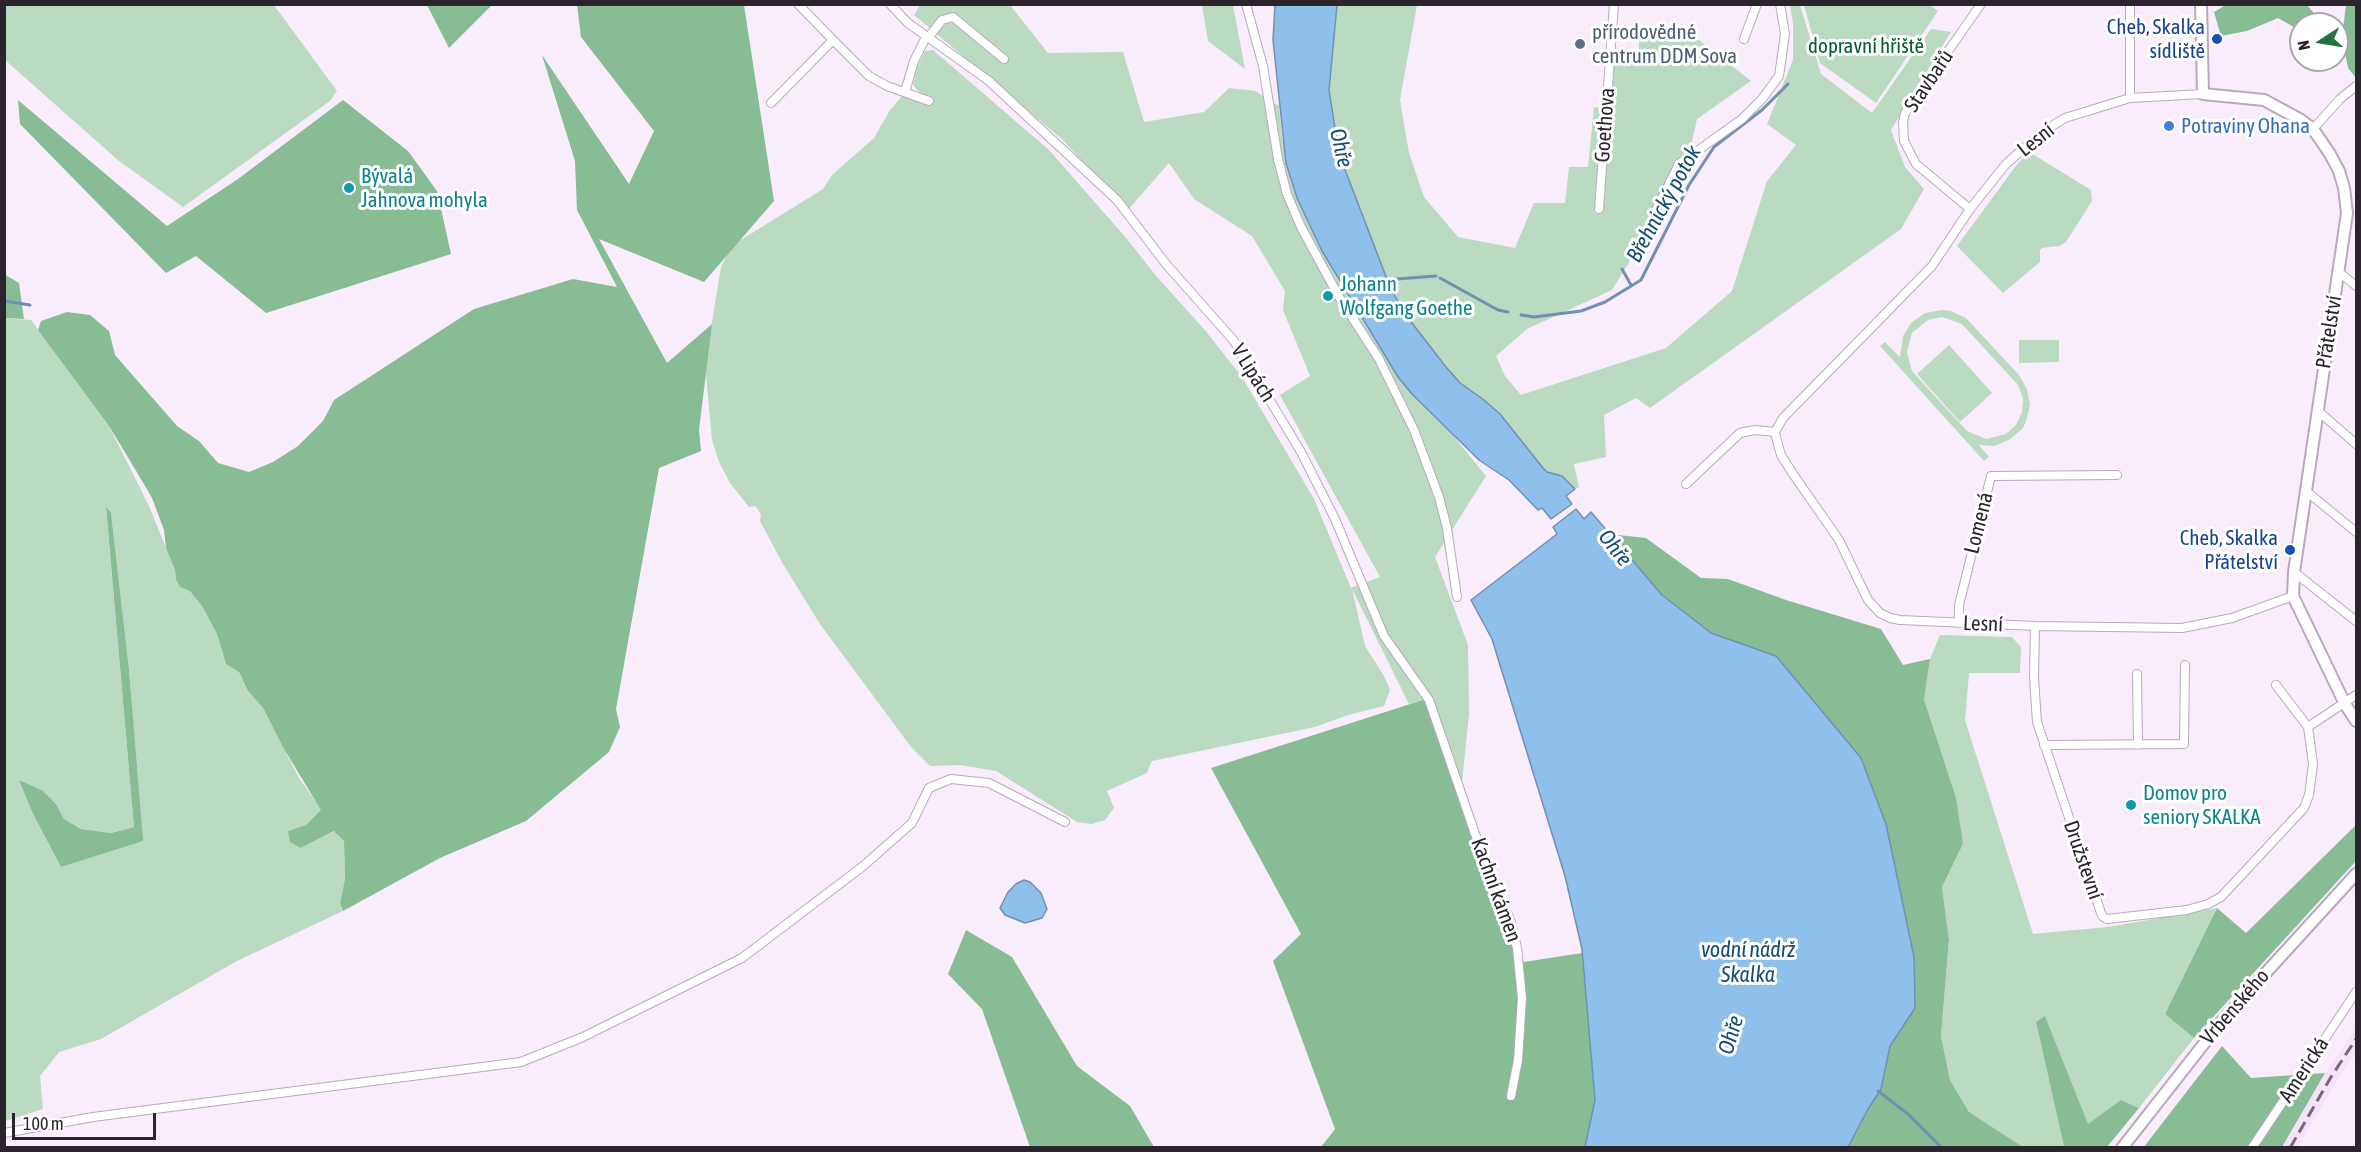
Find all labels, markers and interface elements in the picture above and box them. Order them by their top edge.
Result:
north arrow [2289,12,2349,72]
place label: Cheb, Skalka sídliště [2107,14,2205,64]
place label: přírodovědné centrum DDM Sova [1592,19,1737,69]
marker: Cheb, Skalka sídliště [2210,32,2224,46]
park label: dopravní hřiště [1808,33,1924,59]
marker: přírodovědné centrum DDM Sova [1573,37,1587,51]
text: N [2294,39,2313,52]
street label: Stavbařů [1899,45,1959,117]
street label: Goethova [1590,87,1620,163]
place label: Potraviny Ohana [2181,113,2310,139]
street label: Lesní [2012,118,2060,162]
marker: Potraviny Ohana [2162,119,2176,133]
water label: Ohře [1324,126,1358,170]
water label: Břehnický potok [1621,141,1707,267]
place label: Bývalá Jahnova mohyla [361,163,488,213]
marker: Bývalá Jahnova mohyla [342,181,356,195]
place label: Johann Wolfgang Goethe [1340,271,1473,321]
marker: Johann Wolfgang Goethe [1321,289,1335,303]
street label: Přátelství [2311,294,2347,370]
street label: V Lipách [1225,339,1281,407]
street label: Lomená [1959,490,1999,556]
water label: Ohře [1592,524,1638,572]
place label: Cheb, Skalka Přátelství [2180,525,2278,575]
marker: Cheb, Skalka Přátelství [2283,543,2297,557]
street label: Lesní [1963,611,2003,637]
place label: Domov pro seniory SKALKA [2143,780,2261,830]
marker: Domov pro seniory SKALKA [2124,798,2138,812]
street label: Družstevní [2058,817,2108,903]
street label: Kachní kámen [1465,834,1527,946]
water label: vodní nádrž Skalka [1701,937,1795,988]
street label: Vrbenského [2195,964,2275,1050]
water label: Ohře [1713,1012,1749,1058]
street label: Americká [2274,1033,2334,1107]
scale bar [15,1101,159,1139]
text: 100 m [23,1113,64,1134]

